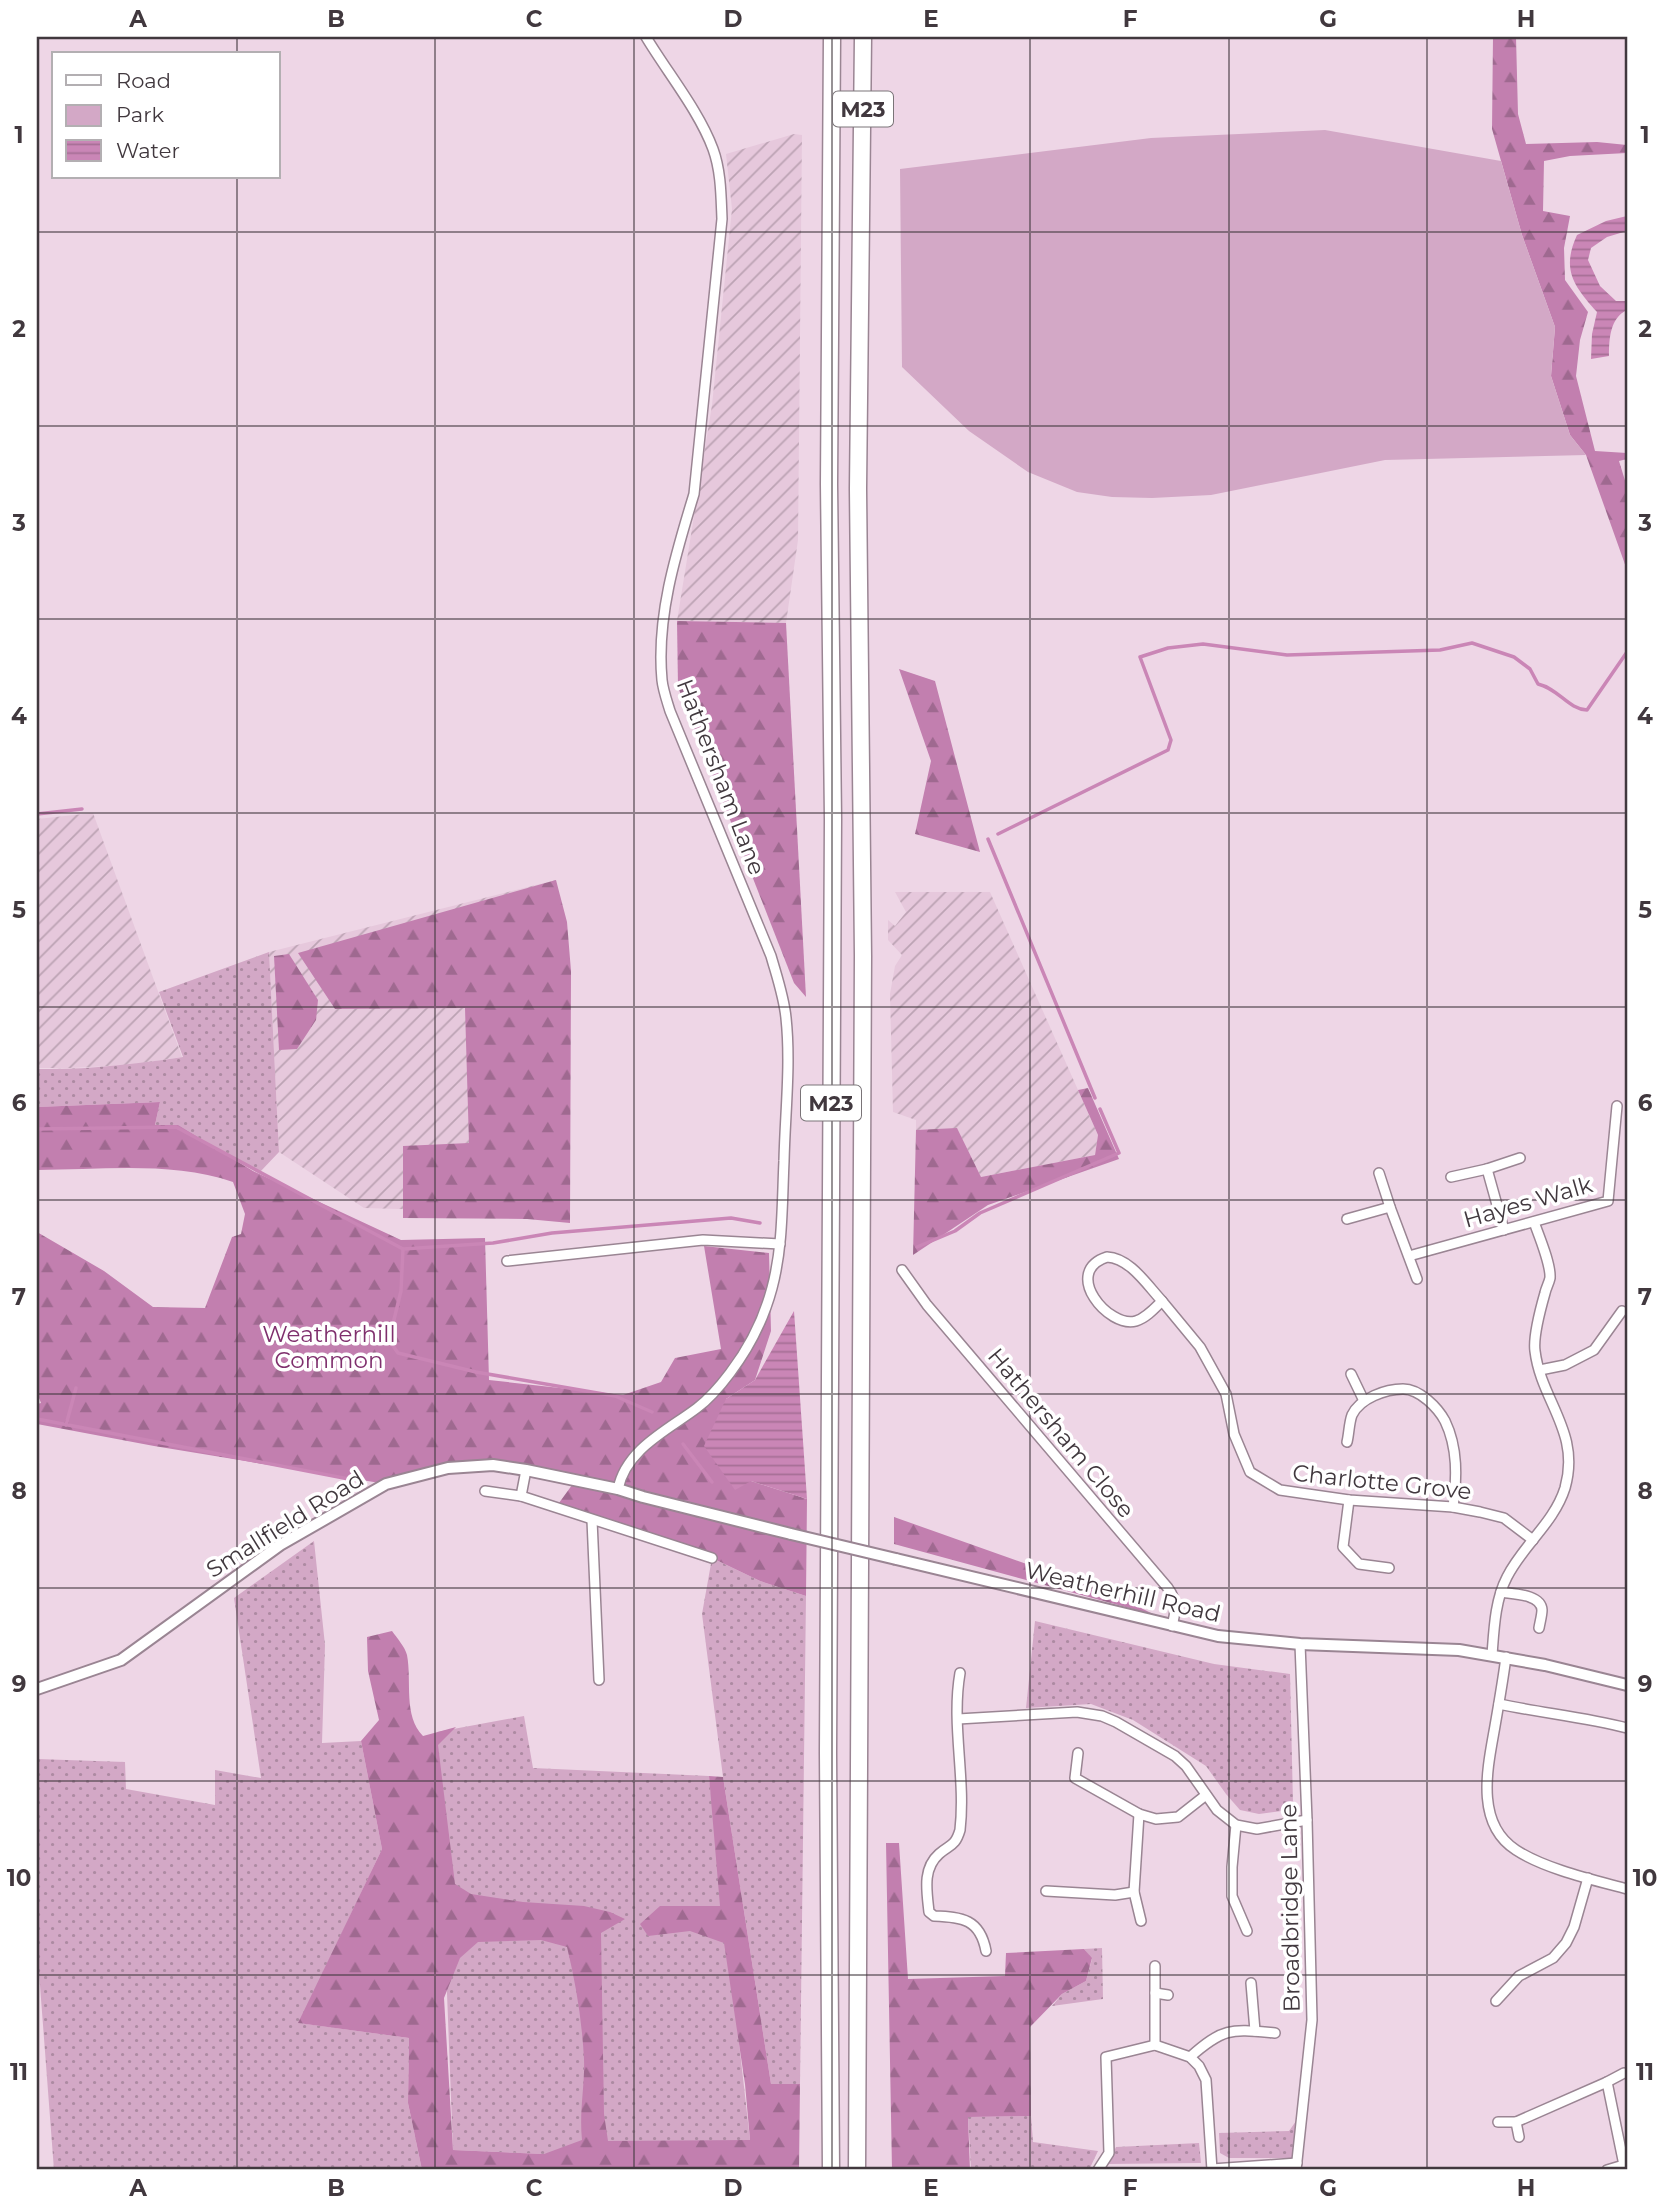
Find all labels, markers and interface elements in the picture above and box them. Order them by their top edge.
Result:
text: A [128,5,147,33]
text: B [327,5,345,33]
text: C [526,5,543,33]
text: D [724,5,743,33]
text: E [923,5,939,33]
text: F [1123,5,1138,33]
text: G [1319,5,1337,33]
text: H [1517,5,1535,33]
legend [52,52,280,178]
text: Road [116,68,171,93]
road number: M23 [833,92,893,126]
text: Park [116,102,164,127]
text: 1 [14,121,24,149]
text: 1 [1640,121,1650,149]
text: Water [116,138,180,163]
text: 2 [12,315,26,343]
text: 2 [1638,315,1652,343]
text: 3 [11,509,26,537]
text: 3 [1637,509,1652,537]
street label: Hathersham Lane [671,675,771,879]
text: 4 [11,702,27,730]
text: 4 [1637,702,1653,730]
text: 5 [12,896,26,924]
text: 5 [1638,896,1652,924]
road number: M23 [801,1086,861,1120]
text: 6 [12,1089,27,1117]
text: 6 [1638,1089,1653,1117]
street label: Hayes Walk [1460,1170,1596,1234]
text: 7 [12,1283,26,1311]
text: 7 [1638,1283,1652,1311]
park label: Weatherhill Common [262,1320,396,1374]
street label: Hathersham Close [982,1342,1140,1524]
street label: Charlotte Grove [1291,1459,1473,1505]
street label: Smallfield Road [201,1464,369,1584]
text: 8 [11,1477,27,1505]
text: 8 [1637,1477,1653,1505]
street label: Weatherhill Road [1023,1556,1223,1628]
text: 9 [12,1670,26,1698]
text: 9 [1638,1670,1652,1698]
street label: Broadbridge Lane [1274,1804,1306,2012]
text: 10 [7,1864,31,1892]
text: 10 [1633,1864,1657,1892]
text: 11 [10,2058,28,2086]
text: 11 [1636,2058,1654,2086]
text: A [128,2174,147,2202]
text: B [327,2174,345,2202]
text: C [526,2174,543,2202]
text: D [724,2174,743,2202]
text: E [923,2174,939,2202]
text: F [1123,2174,1138,2202]
text: G [1319,2174,1337,2202]
text: H [1517,2174,1535,2202]

